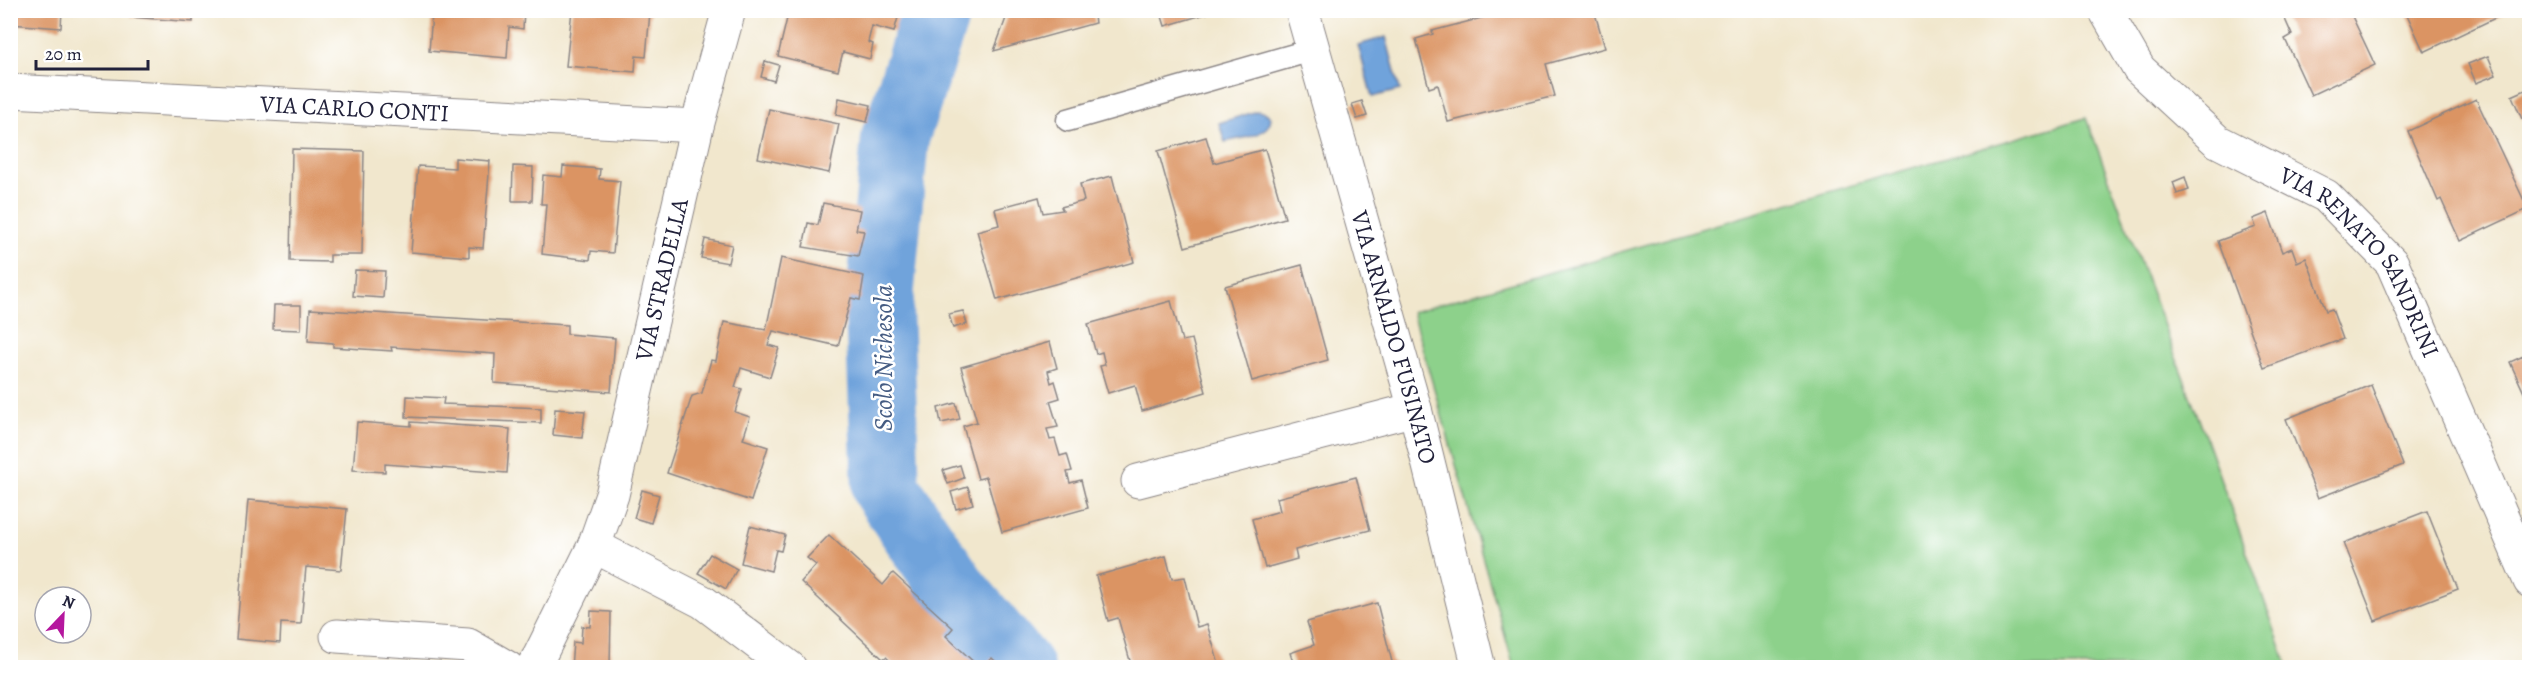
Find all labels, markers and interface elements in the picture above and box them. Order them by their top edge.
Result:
scale bar [36,33,148,71]
text: 20 m [45,42,82,66]
street label: VIA CARLO CONTI [258,88,450,129]
street label: VIA RENATO SANDRINI [2273,159,2447,362]
street label: VIA STRADELLA [627,194,696,365]
street label: VIA ARNALDO FUSINATO [1343,206,1444,467]
water label: Scolo Nichesola [866,285,901,431]
north arrow [33,585,93,645]
text: N [59,590,78,615]

